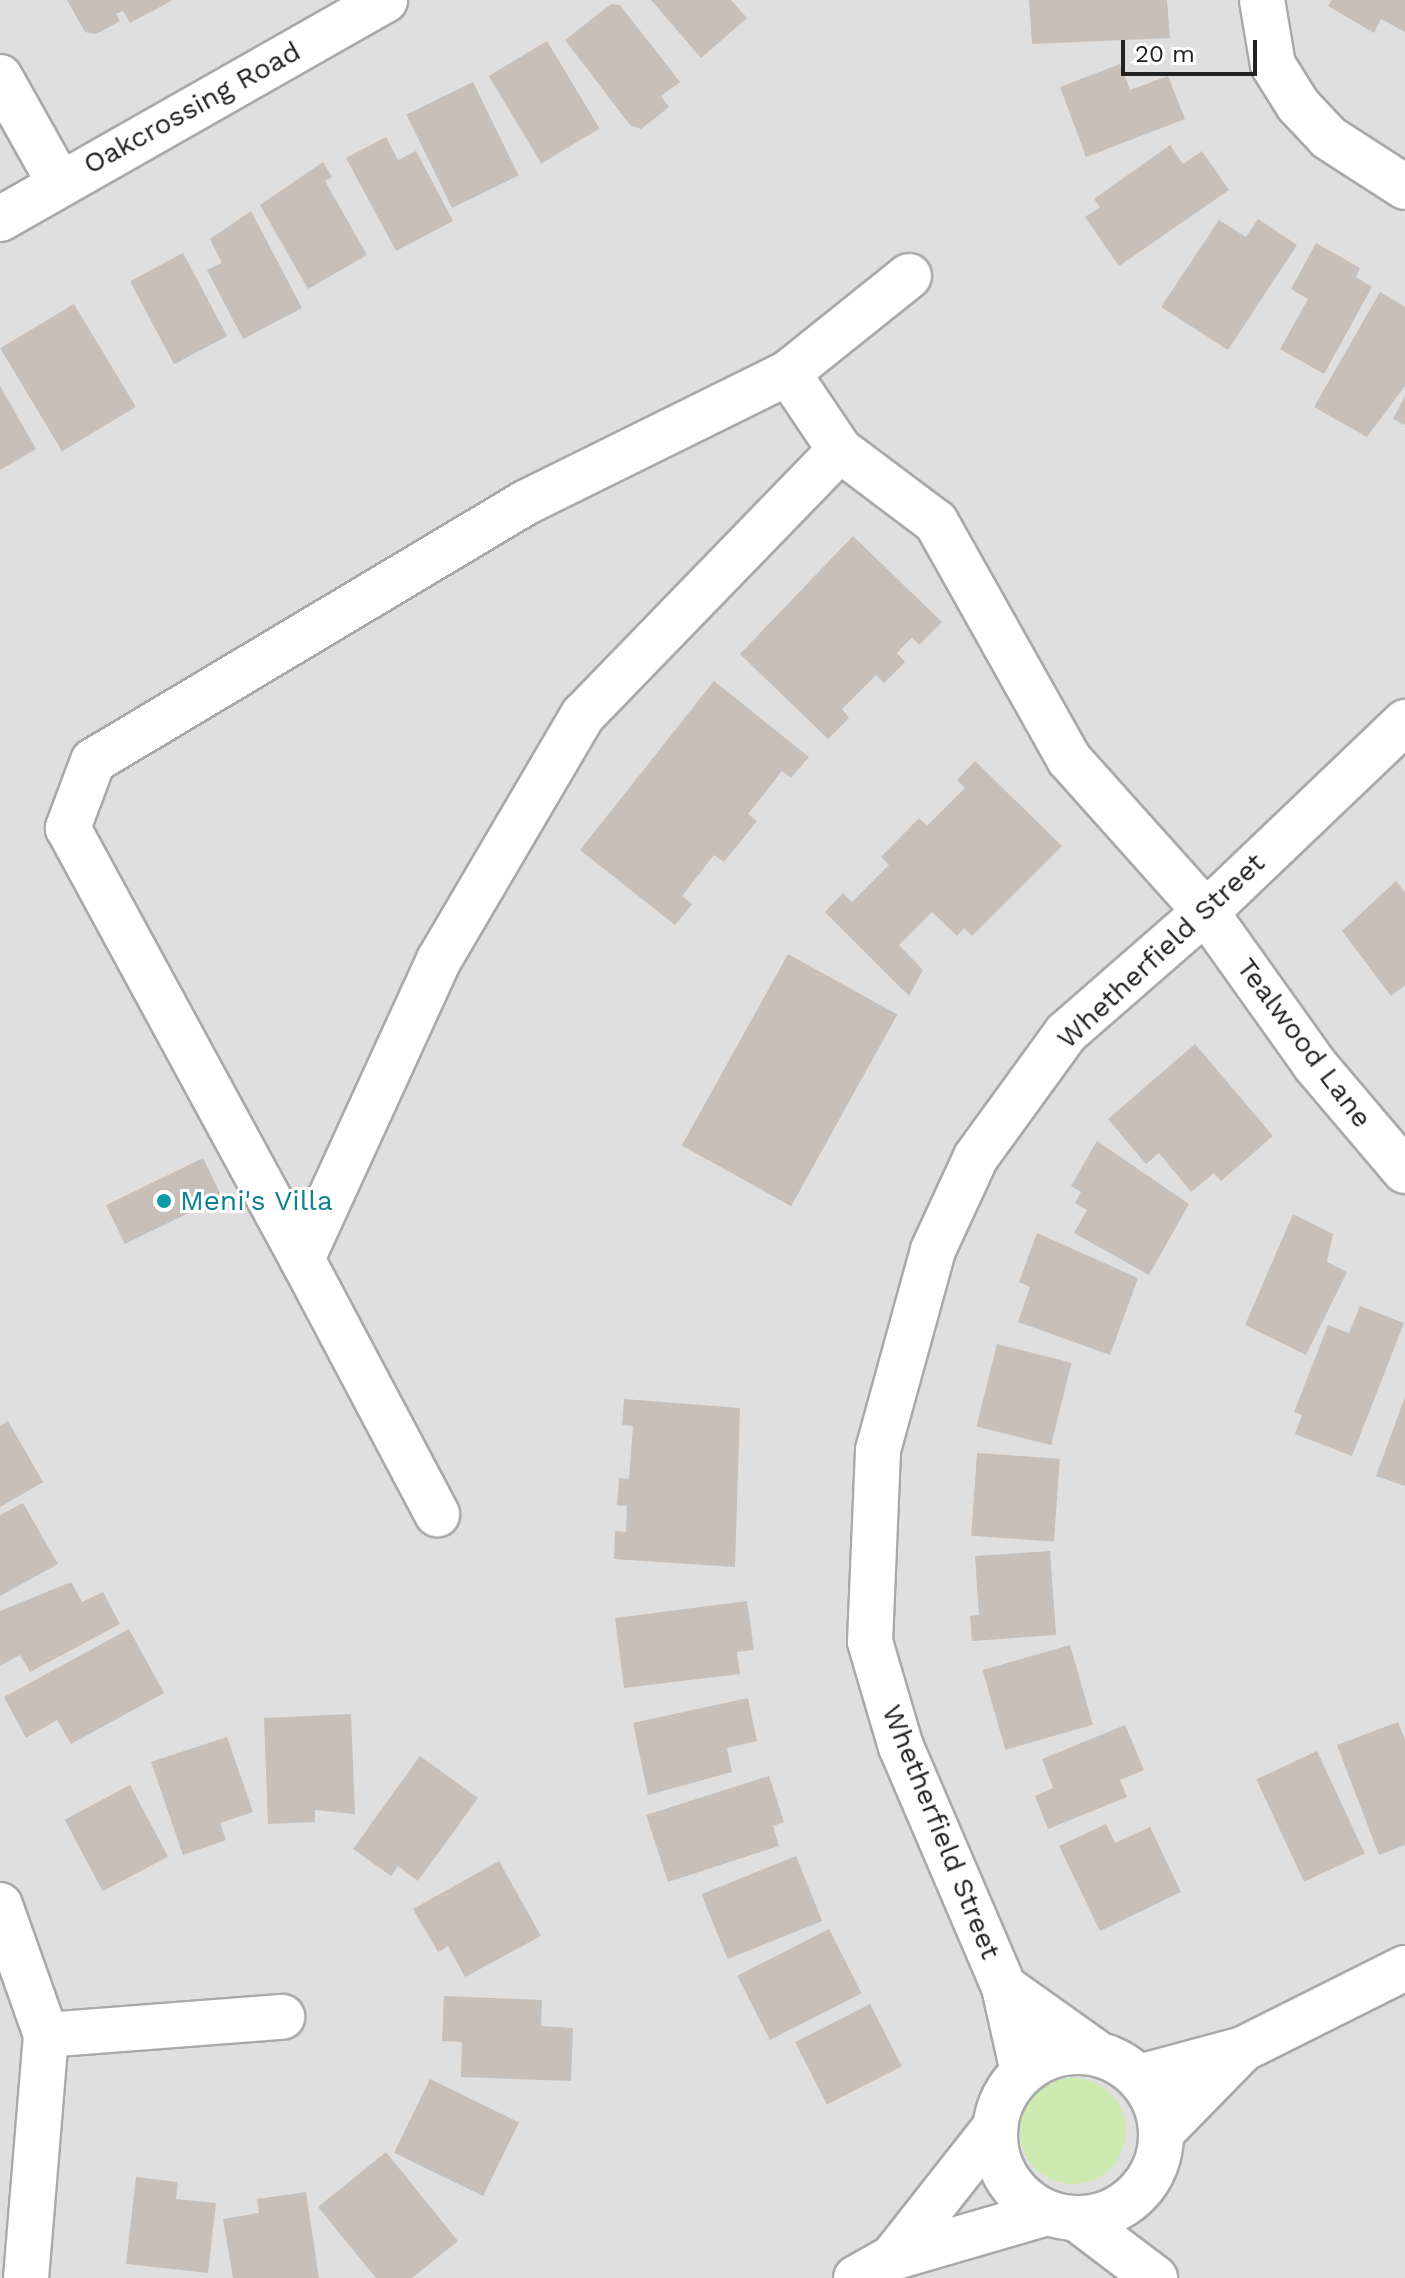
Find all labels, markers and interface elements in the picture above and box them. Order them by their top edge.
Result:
scale bar [1125,24,1261,74]
street label: Oakcrossing Road [78,34,306,182]
text: 20 m [1135,40,1195,68]
street label: Whetherfield Street [1050,846,1272,1056]
street label: Tealwood Lane [1229,952,1379,1134]
place label: Meni's Villa [180,1184,334,1218]
marker: Meni's Villa [155,1192,173,1210]
street label: Whetherfield Street [875,1700,1007,1964]

